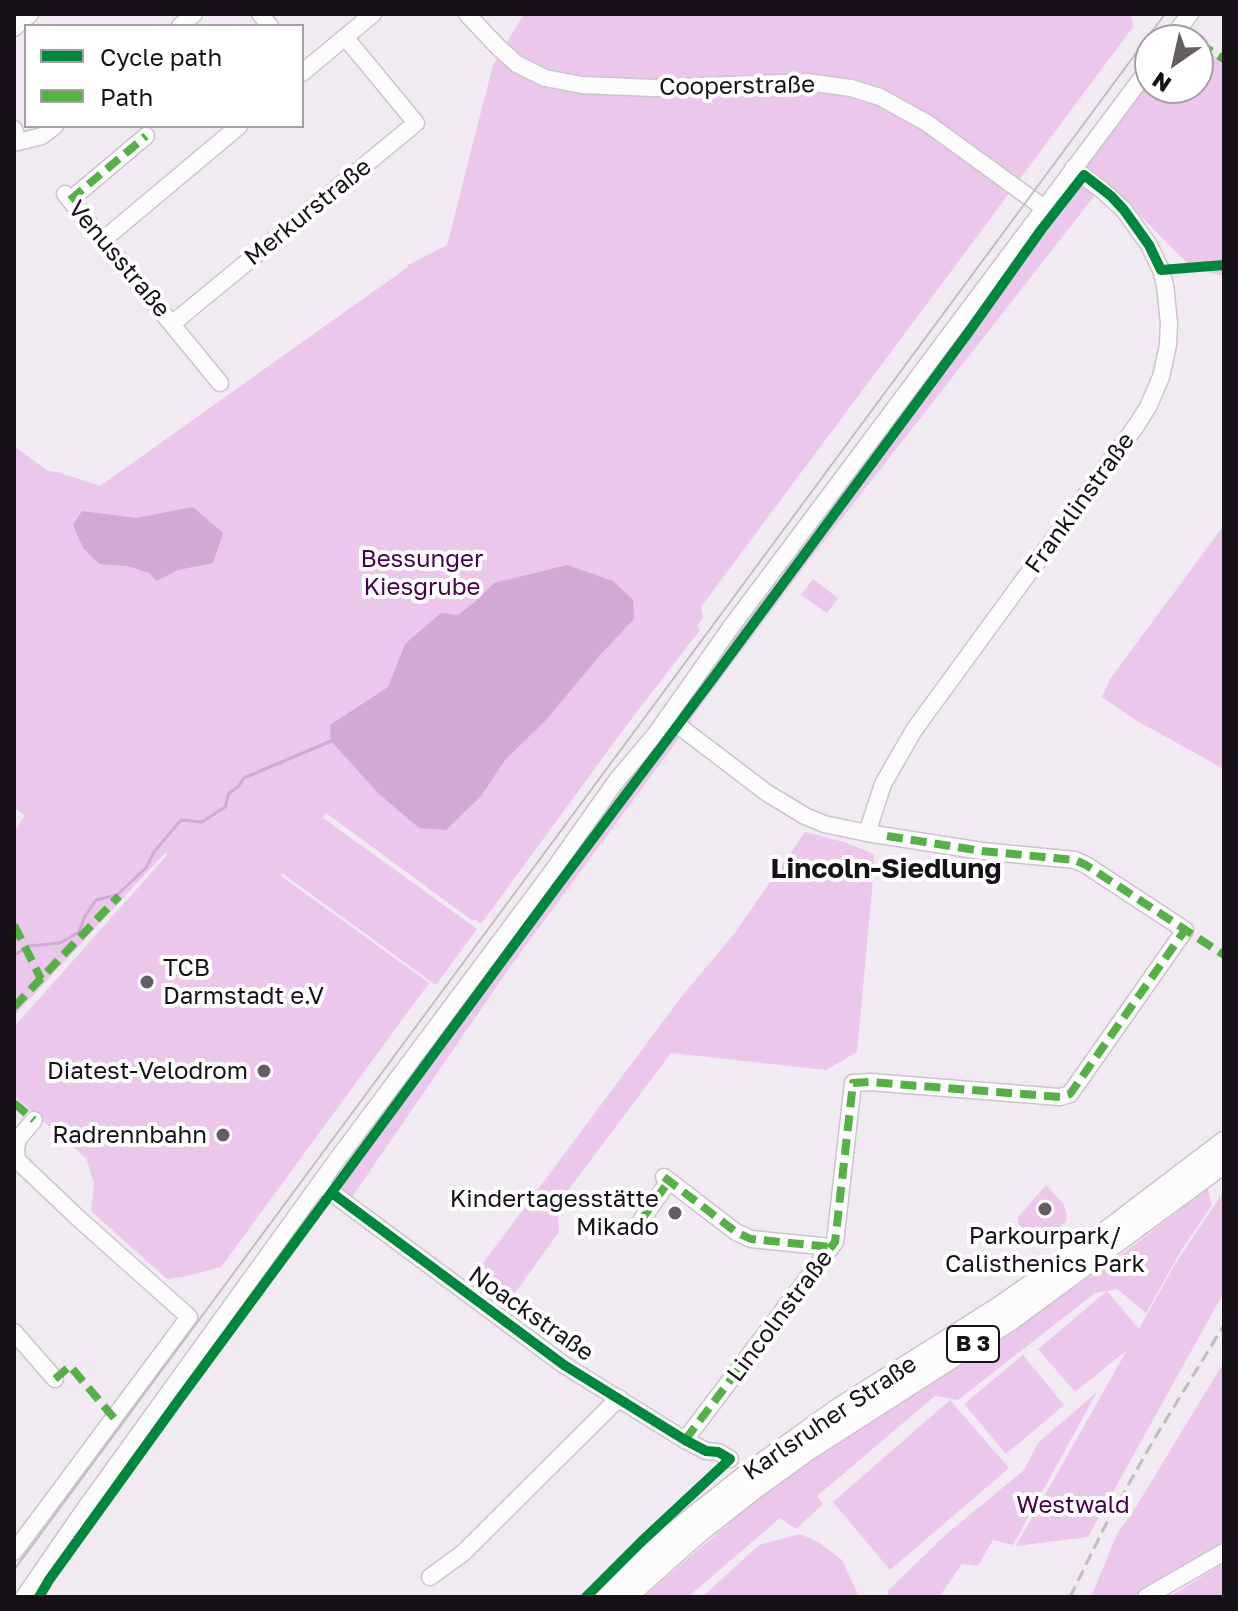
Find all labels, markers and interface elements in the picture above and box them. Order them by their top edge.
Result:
legend [24,24,304,128]
north arrow [1134,24,1214,104]
text: Cycle path [100,42,222,71]
text: N [1147,67,1176,99]
street label: Cooperstraße [659,70,815,102]
text: Path [100,82,153,111]
street label: Merkurstraße [239,152,377,272]
street label: Venusstraße [62,195,176,323]
street label: Franklinstraße [1019,427,1141,579]
park label: Bessunger Kiesgrube [361,545,483,601]
district label: Lincoln-Siedlung [771,852,1001,886]
place label: TCB Darmstadt e.V [163,954,324,1010]
marker: TCB Darmstadt e.V [138,973,156,991]
place label: Diatest-Velodrom [47,1057,248,1085]
marker: Diatest-Velodrom [255,1062,273,1080]
place label: Radrennbahn [52,1121,207,1149]
marker: Radrennbahn [214,1126,232,1144]
place label: Kindertagesstätte Mikado [450,1185,659,1241]
marker: Parkourpark/ Calisthenics Park [1036,1200,1054,1218]
marker: Kindertagesstätte Mikado [666,1204,684,1222]
place label: Parkourpark/ Calisthenics Park [945,1222,1145,1278]
street label: Lincolnstraße [721,1244,839,1388]
street label: Noackstraße [463,1260,599,1368]
road number: B 3 [947,1326,999,1362]
street label: Karlsruher Straße [738,1349,922,1487]
park label: Westwald [1016,1491,1130,1519]

